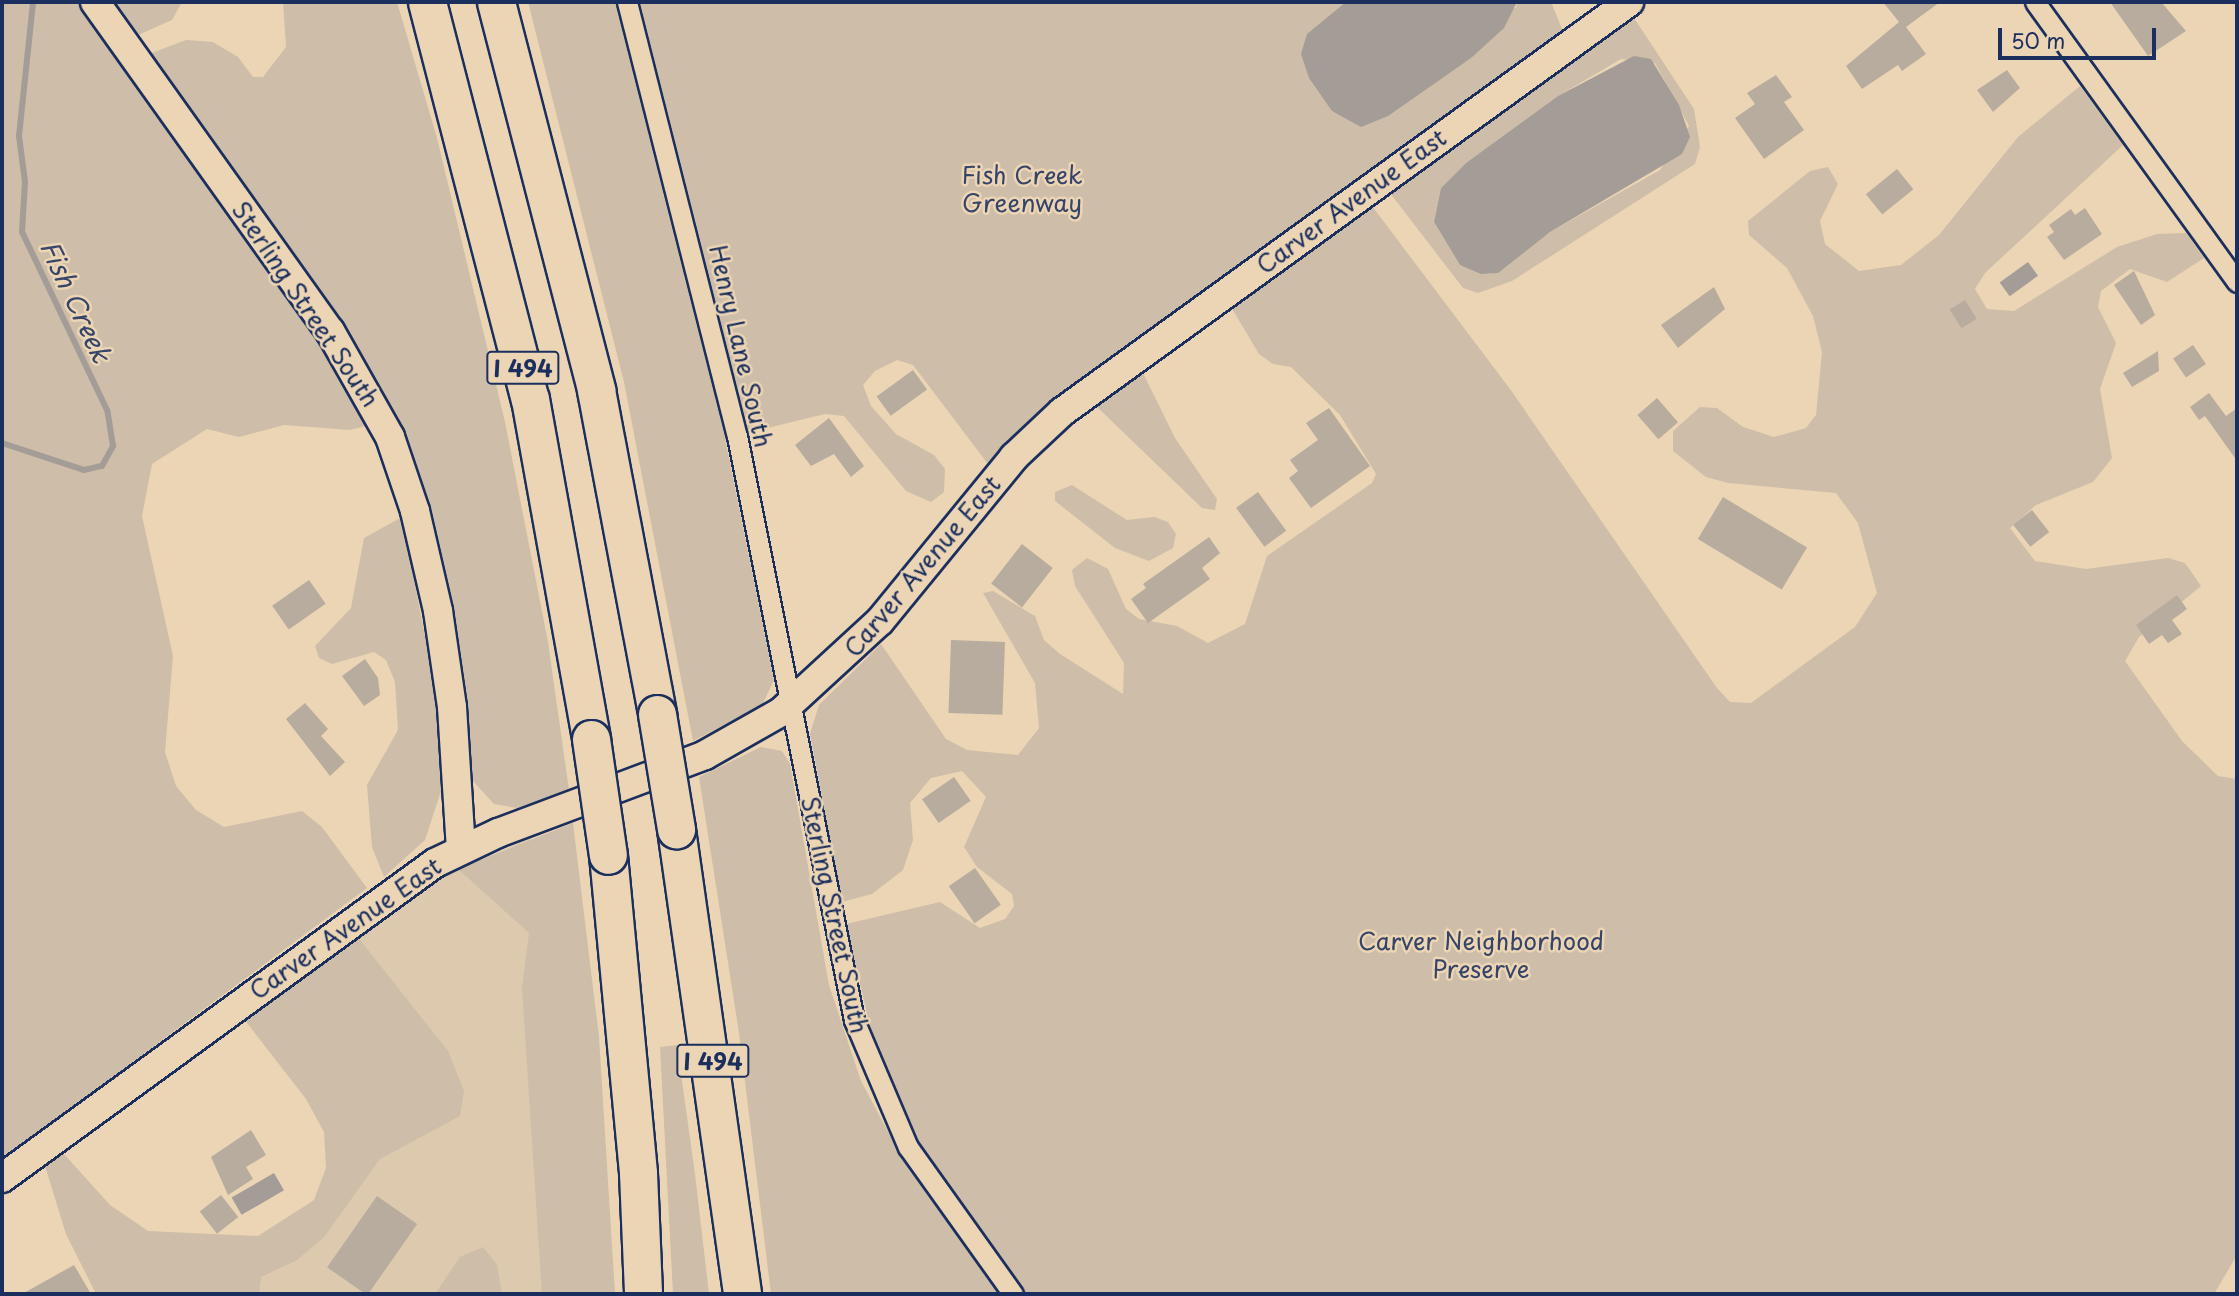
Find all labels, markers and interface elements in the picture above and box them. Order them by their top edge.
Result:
scale bar [2001,14,2158,58]
text: 50 m [2011,24,2065,56]
street label: Carver Avenue East [1251,123,1451,279]
park label: Fish Creek Greenway [960,161,1084,217]
street label: Sterling Street South [226,195,386,413]
water label: Fish Creek [34,234,118,368]
street label: Henry Lane South [704,242,778,450]
road number: I 494 [484,348,562,388]
street label: Carver Avenue East [838,470,1006,662]
street label: Sterling Street South [796,793,874,1037]
street label: Carver Avenue East [244,851,446,1005]
park label: Carver Neighborhood Preserve [1358,927,1604,983]
road number: I 494 [674,1042,752,1080]

